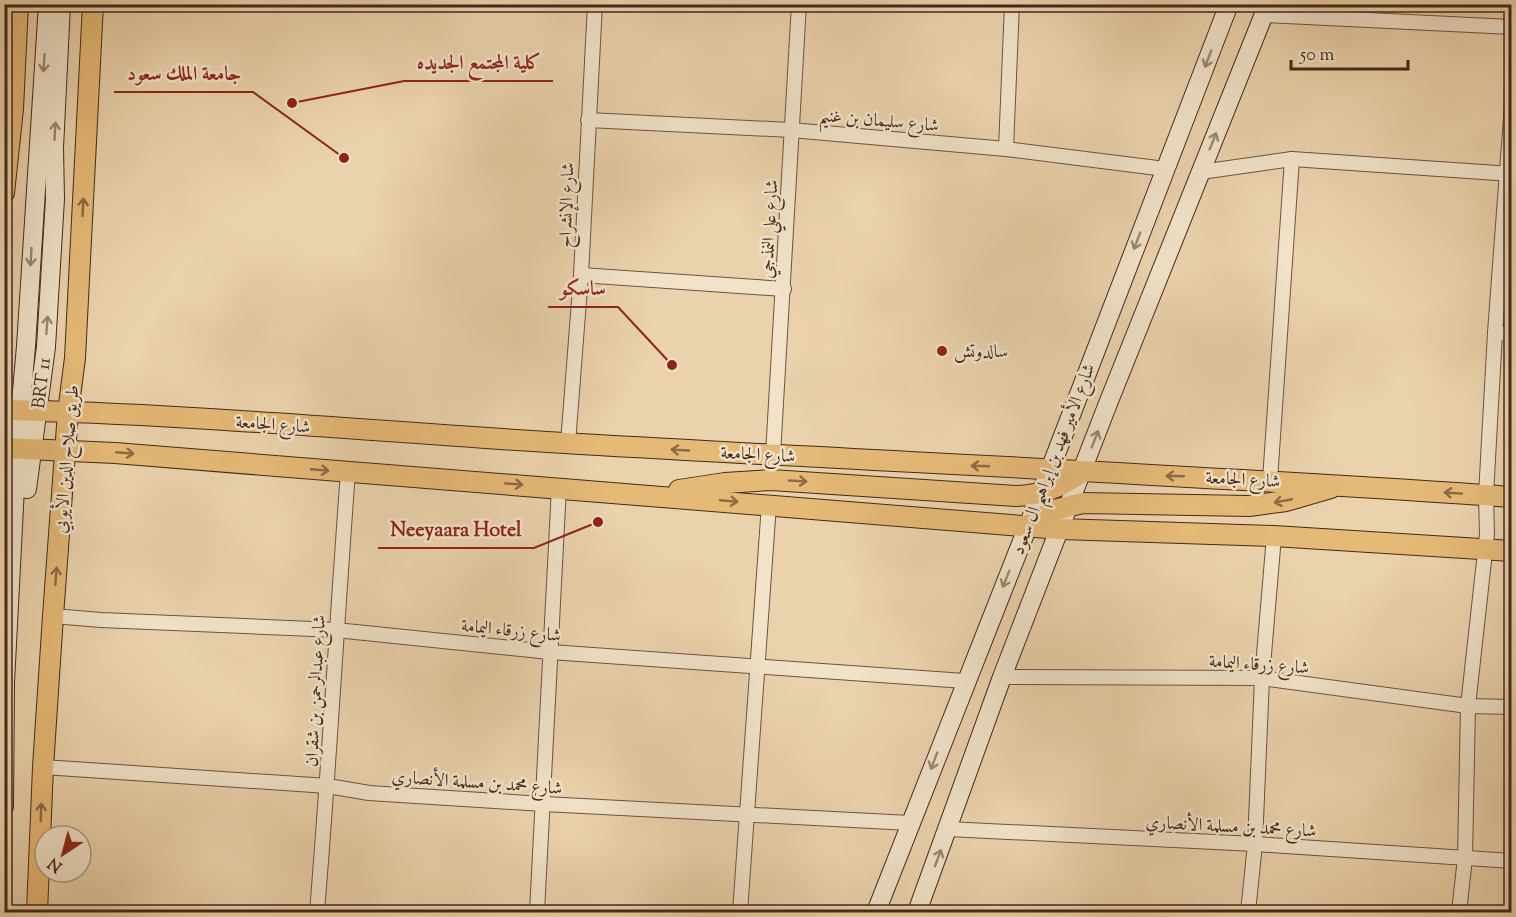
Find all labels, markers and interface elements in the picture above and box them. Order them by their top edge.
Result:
scale bar [1291,33,1408,71]
callout: كلية المجتمع الجديده [404,43,553,81]
text: 50 m [1299,43,1335,69]
one-way arrow [1201,49,1212,68]
text: كلية المجتمع الجديده [417,50,541,81]
one-way arrow [38,52,49,72]
callout: جامعة الملك سعود [114,54,253,92]
text: جامعة الملك سعود [127,61,241,90]
street label: شارع سليمان بن غنيم [818,104,940,143]
one-way arrow [49,121,60,141]
one-way arrow [1208,132,1219,151]
street label: شارع الإنشراح [554,162,583,248]
street label: شارع علي النمذجي [755,179,789,279]
one-way arrow [77,198,88,218]
one-way arrow [1131,231,1142,250]
one-way arrow [25,247,36,267]
callout: ساسكو [548,269,618,307]
text: ساسكو [558,276,606,305]
one-way arrow [42,316,53,336]
place label: سالدوتش [954,340,1008,366]
marker: سالدوتش [935,344,949,358]
street label: BRT 11 [27,356,59,410]
street label: شارع الأمير فهد بن إبراهيم ال سعود [1005,360,1106,560]
street label: طريق صلاح الدين الأيوبي [47,384,88,535]
street label: شارع الجامعة [235,410,311,442]
one-way arrow [1090,430,1101,449]
street label: شارع الجامعة [720,441,796,471]
one-way arrow [671,444,691,455]
one-way arrow [115,448,135,459]
one-way arrow [970,460,990,471]
one-way arrow [309,464,329,475]
street label: شارع الجامعة [1205,466,1281,496]
one-way arrow [1165,471,1185,482]
one-way arrow [787,476,807,487]
one-way arrow [504,479,524,490]
one-way arrow [1444,487,1464,498]
one-way arrow [719,496,739,507]
one-way arrow [1274,496,1294,507]
callout: Neeyaara Hotel [378,510,534,548]
text: Neeyaara Hotel [390,517,522,546]
one-way arrow [51,566,62,586]
one-way arrow [1000,570,1011,588]
street label: شارع عبدالرحمن بن شقران [300,614,334,768]
street label: شارع زرقاء اليمامة [459,614,562,650]
street label: شارع زرقاء اليمامة [1208,650,1310,682]
one-way arrow [928,751,939,769]
street label: شارع محمد بن مسلمة الأنصاري [391,763,563,803]
one-way arrow [36,803,47,823]
street label: شارع محمد بن مسلمة الأنصاري [1145,809,1317,845]
north arrow [33,824,93,884]
one-way arrow [933,849,944,868]
text: N [44,851,68,877]

